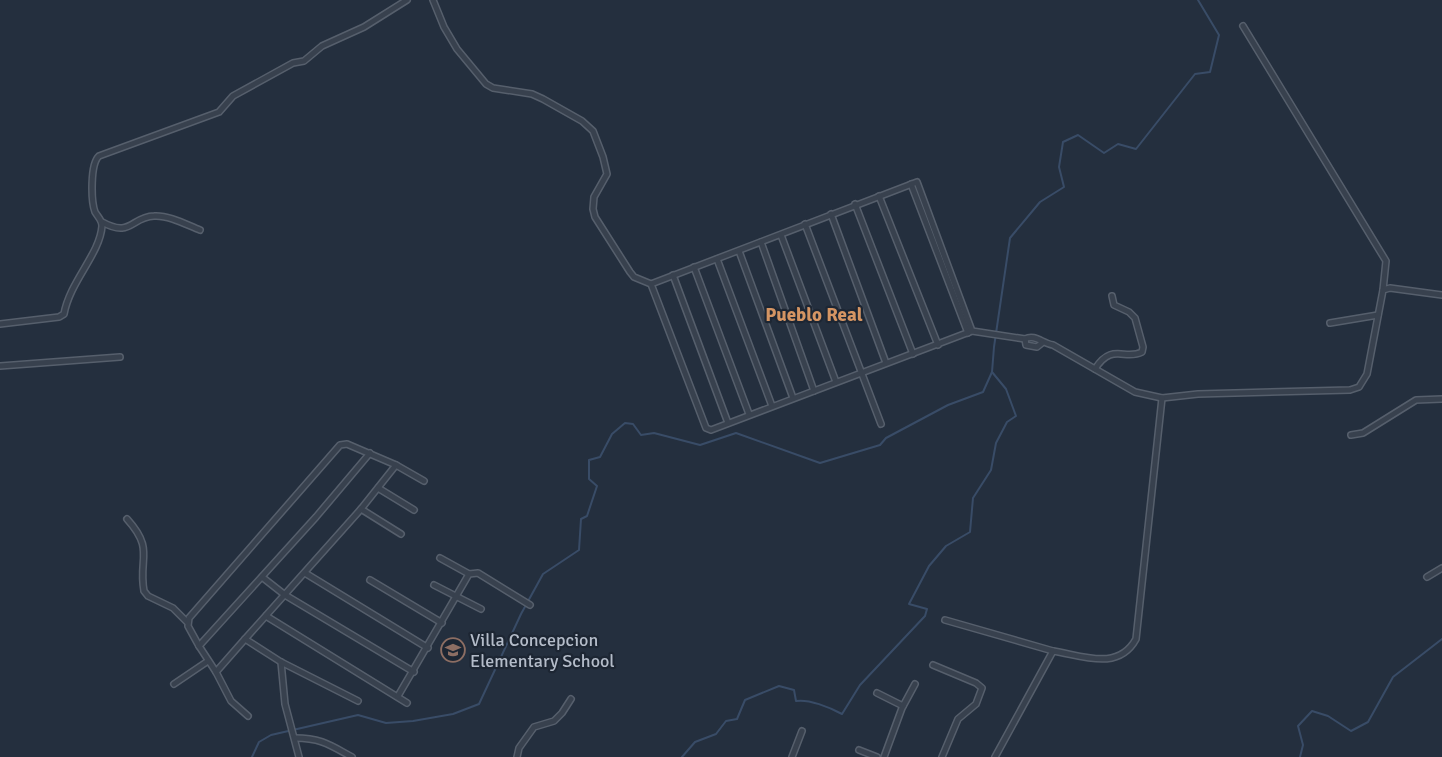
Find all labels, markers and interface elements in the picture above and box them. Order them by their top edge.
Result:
district label: Pueblo Real [765,303,863,327]
place label: Villa Concepcion Elementary School [470,629,615,672]
school or university icon: Villa Concepcion Elementary School [440,637,466,663]

